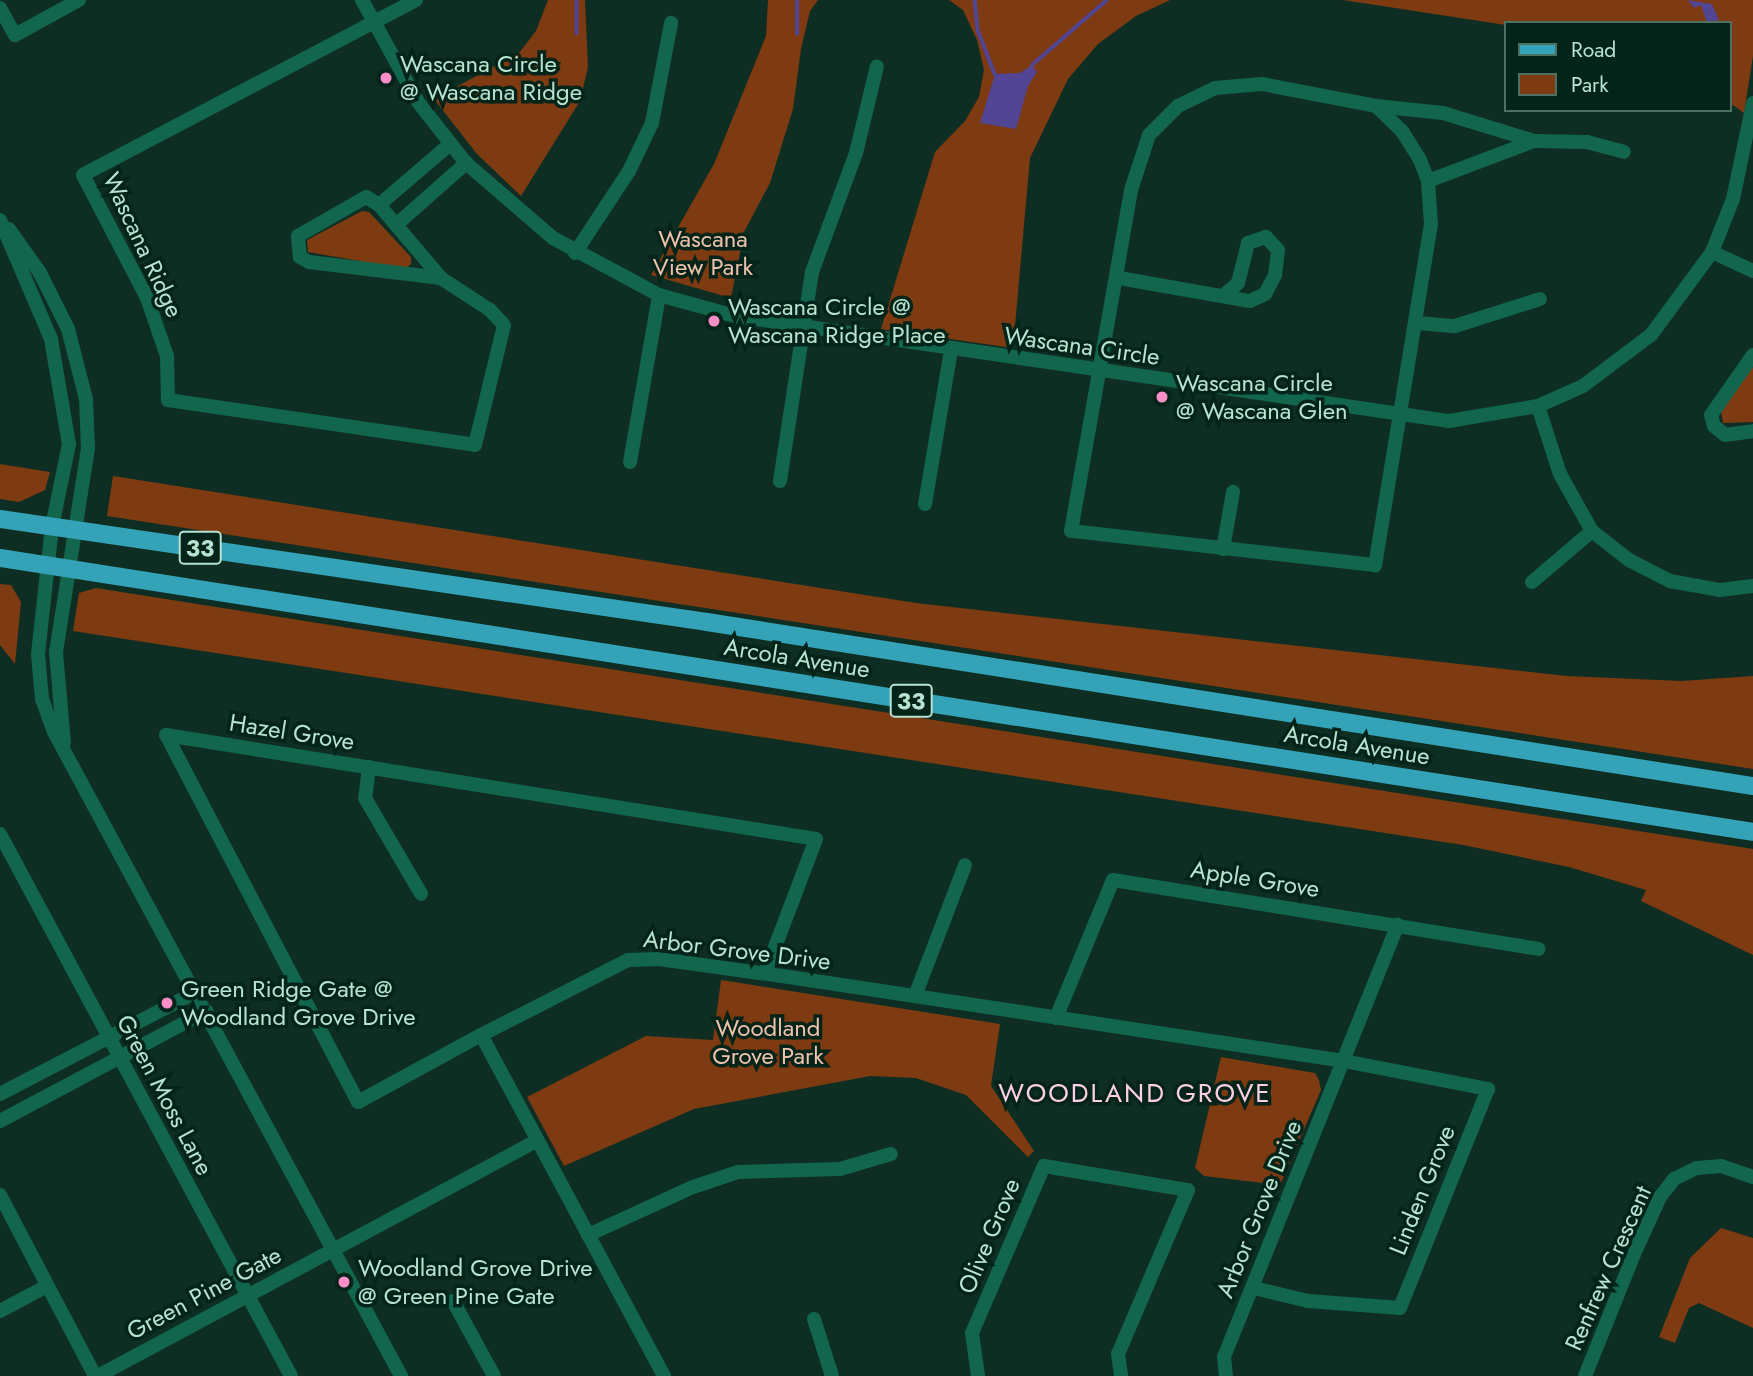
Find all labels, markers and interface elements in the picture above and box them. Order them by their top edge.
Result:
legend [1504,21,1732,112]
text: Road [1571,35,1616,65]
place label: Wascana Circle @ Wascana Ridge [400,50,582,106]
marker: Wascana Circle @ Wascana Ridge [378,70,394,86]
text: Park [1571,70,1608,100]
street label: Wascana Ridge [97,168,189,322]
park label: Wascana View Park [653,225,753,281]
place label: Wascana Circle @ Wascana Ridge Place [728,293,946,349]
marker: Wascana Circle @ Wascana Ridge Place [706,313,722,329]
street label: Wascana Circle [1002,321,1162,371]
place label: Wascana Circle @ Wascana Glen [1176,369,1348,425]
marker: Wascana Circle @ Wascana Glen [1154,389,1170,405]
road number: 33 [177,528,223,568]
street label: Arcola Avenue [722,632,872,684]
road number: 33 [888,681,934,720]
street label: Hazel Grove [227,708,357,756]
street label: Arcola Avenue [1282,719,1432,771]
street label: Apple Grove [1189,855,1321,903]
street label: Arbor Grove Drive [642,924,832,976]
place label: Green Ridge Gate @ Woodland Grove Drive [181,975,416,1031]
marker: Green Ridge Gate @ Woodland Grove Drive [159,995,175,1011]
street label: Green Moss Lane [111,1010,219,1180]
park label: Woodland Grove Park [712,1014,824,1070]
district label: WOODLAND GROVE [1000,1078,1270,1110]
street label: Arbor Grove Drive [1210,1116,1308,1302]
street label: Linden Grove [1383,1121,1461,1259]
street label: Olive Grove [952,1174,1026,1298]
street label: Renfrew Crescent [1559,1181,1657,1355]
street label: Green Pine Gate [122,1240,286,1346]
place label: Woodland Grove Drive @ Green Pine Gate [358,1254,593,1310]
marker: Woodland Grove Drive @ Green Pine Gate [336,1274,352,1290]

